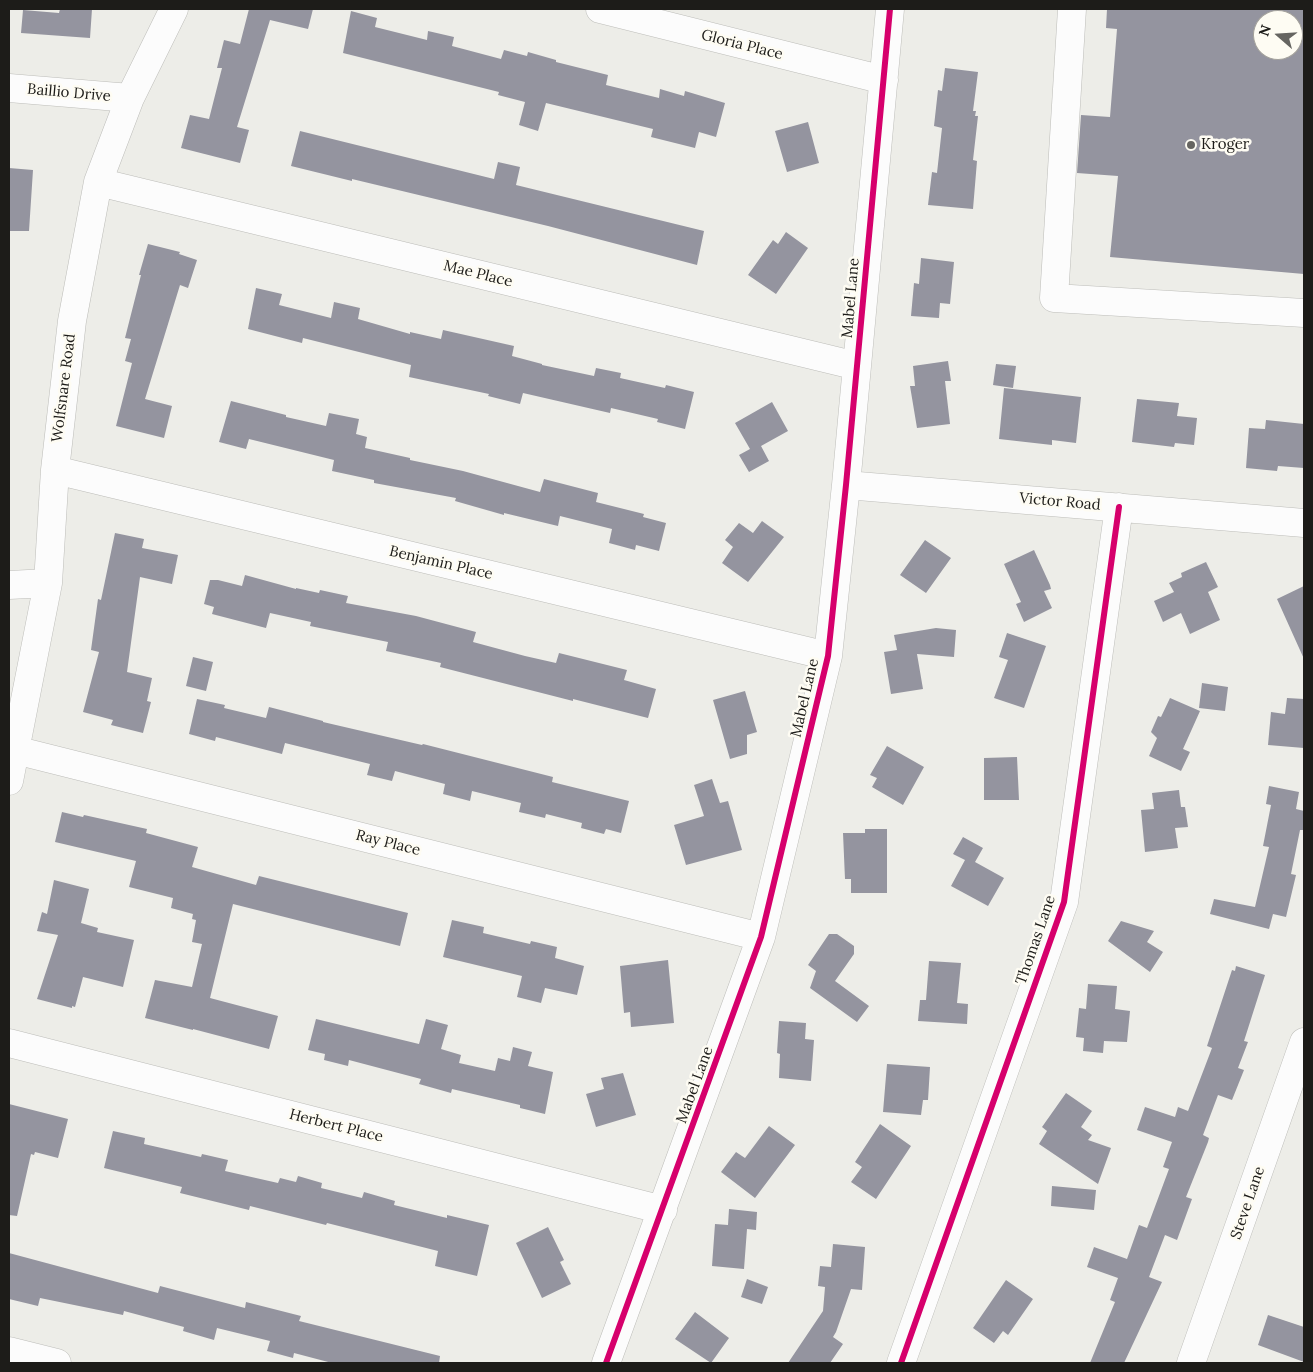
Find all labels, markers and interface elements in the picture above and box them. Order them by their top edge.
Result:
north arrow [1253,10,1303,60]
text: N [1254,22,1275,38]
street label: Gloria Place [699,26,785,64]
street label: Baillio Drive [26,80,112,106]
place label: Kroger [1201,136,1249,154]
marker: Kroger [1185,139,1197,151]
street label: Mae Place [442,257,514,291]
street label: Mabel Lane [839,257,863,339]
street label: Wolfsnare Road [48,333,80,443]
street label: Victor Road [1019,489,1101,515]
street label: Benjamin Place [387,542,495,584]
street label: Mabel Lane [787,657,823,739]
street label: Ray Place [354,826,422,860]
street label: Thomas Lane [1012,893,1060,987]
street label: Mabel Lane [673,1044,717,1126]
street label: Herbert Place [287,1106,385,1146]
street label: Steve Lane [1227,1164,1269,1242]

